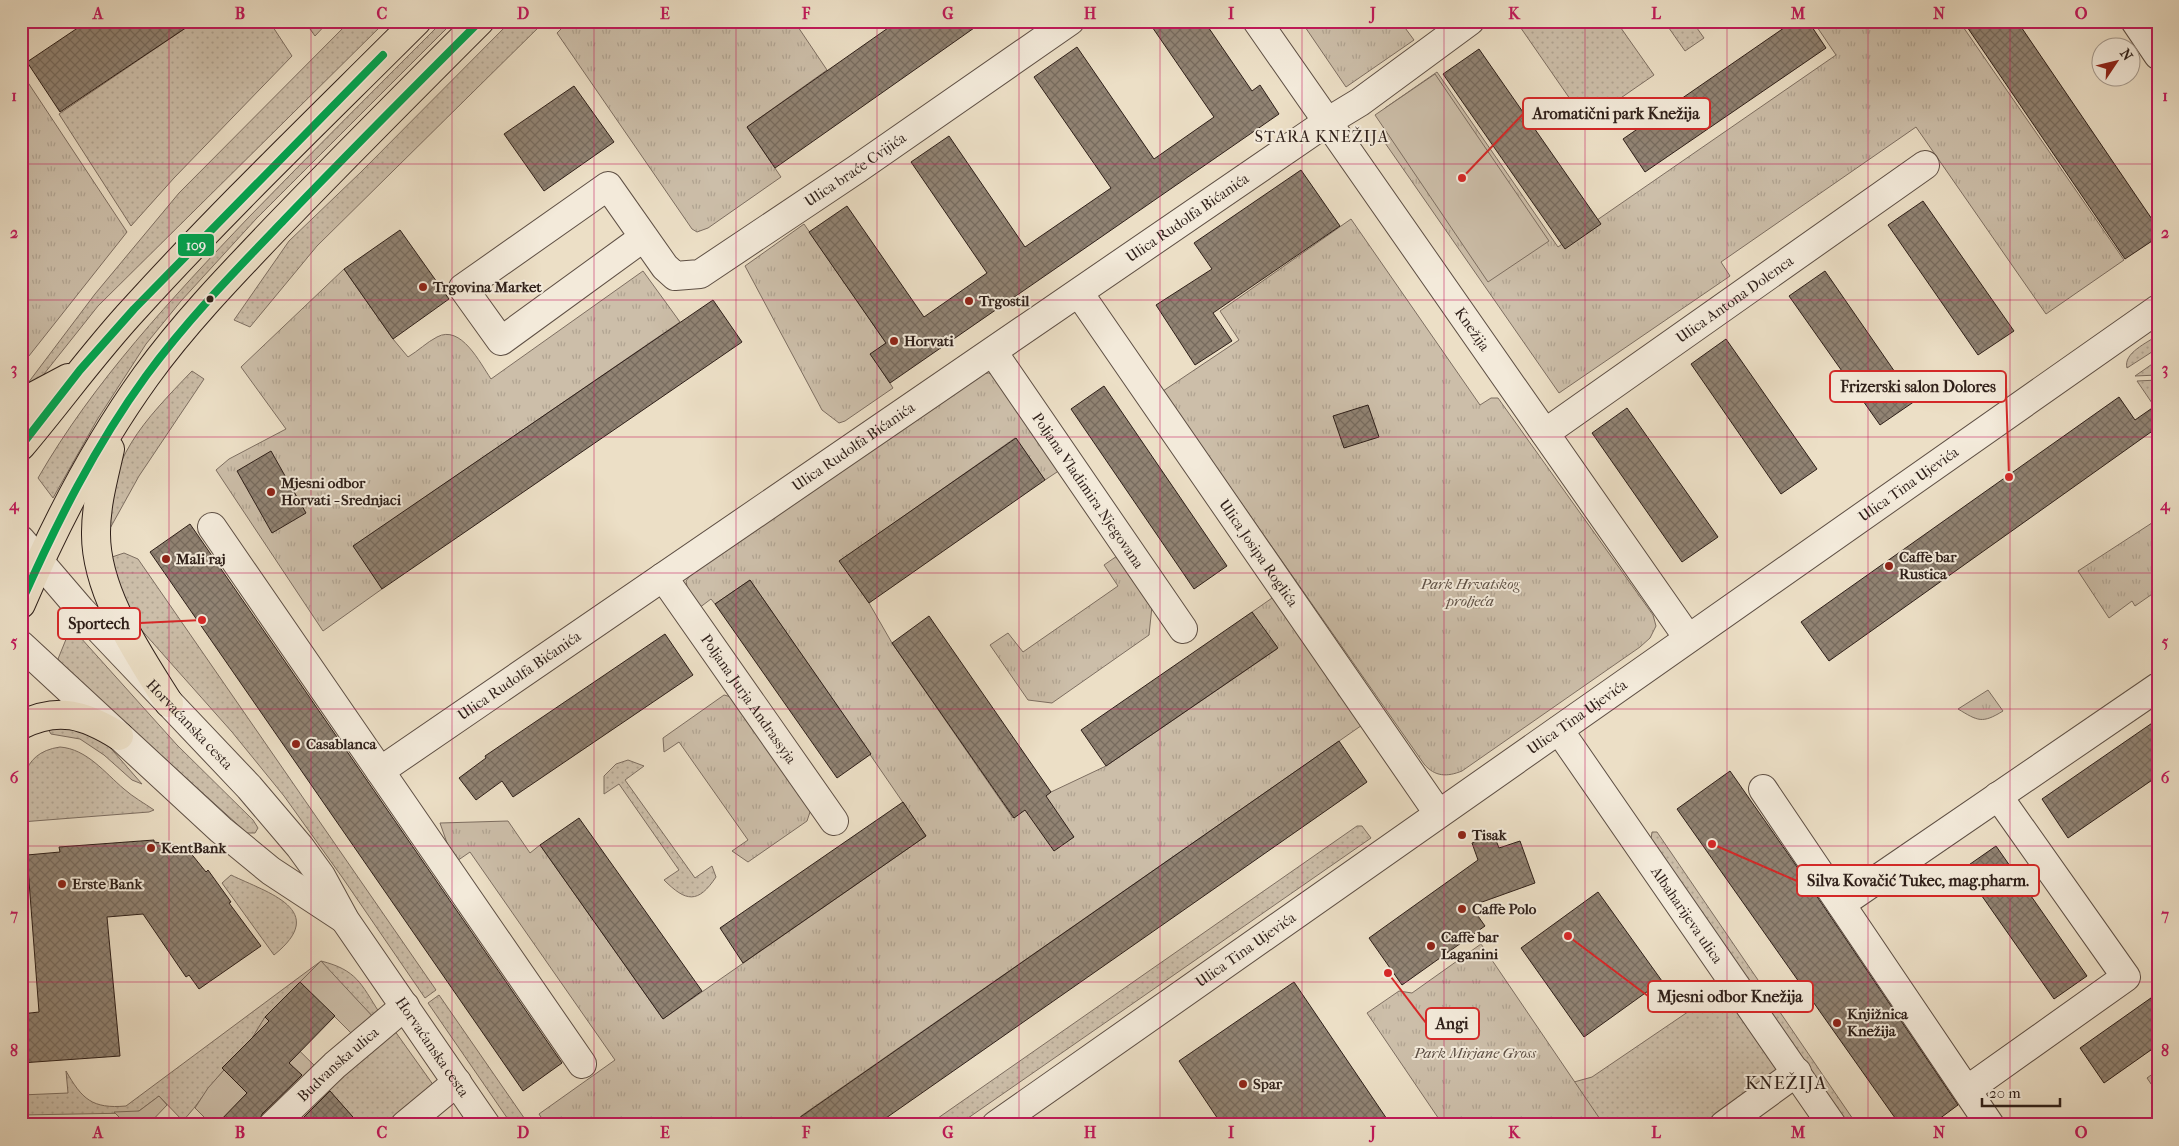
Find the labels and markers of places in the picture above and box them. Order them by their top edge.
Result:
callout: Aromatični park Knežija [1523,98,1710,129]
place label: Trgovina Market [432,278,542,296]
marker: Trgovina Market [417,281,429,293]
place label: Trgostil [978,292,1030,310]
unlabelled marker [205,294,215,304]
marker: Trgostil [963,295,975,307]
place label: Horvati [904,332,954,350]
marker: Horvati [888,335,900,347]
callout: Frizerski salon Dolores [1830,371,2006,402]
place label: Mjesni odbor Horvati - Srednjaci [280,474,402,509]
marker: Mjesni odbor Horvati - Srednjaci [265,486,277,498]
place label: Caffe bar Rustica [1899,548,1957,583]
place label: Mali raj [175,550,226,568]
marker: Mali raj [160,553,172,565]
marker: Caffe bar Rustica [1883,560,1895,572]
callout: Sportech [58,608,140,639]
place label: Casablanca [306,735,378,753]
marker: Casablanca [290,738,302,750]
place label: Tisak [1471,826,1508,844]
marker: Tisak [1456,829,1468,841]
place label: KentBank [161,839,227,857]
marker: KentBank [145,842,157,854]
callout: Silva Kovačić Tukec, mag.pharm. [1797,865,2039,896]
place label: Erste Bank [72,875,143,893]
marker: Erste Bank [56,878,68,890]
place label: Caffe Polo [1472,900,1537,918]
marker: Caffe Polo [1456,903,1468,915]
place label: Caffe bar Laganini [1441,928,1499,963]
marker: Caffe bar Laganini [1425,940,1437,952]
callout: Mjesni odbor Knežija [1648,981,1813,1012]
place label: Knjižnica Knežija [1847,1005,1909,1040]
callout: Angi [1426,1008,1479,1039]
marker: Knjižnica Knežija [1831,1017,1843,1029]
place label: Spar [1253,1075,1283,1093]
marker: Spar [1237,1078,1249,1090]

